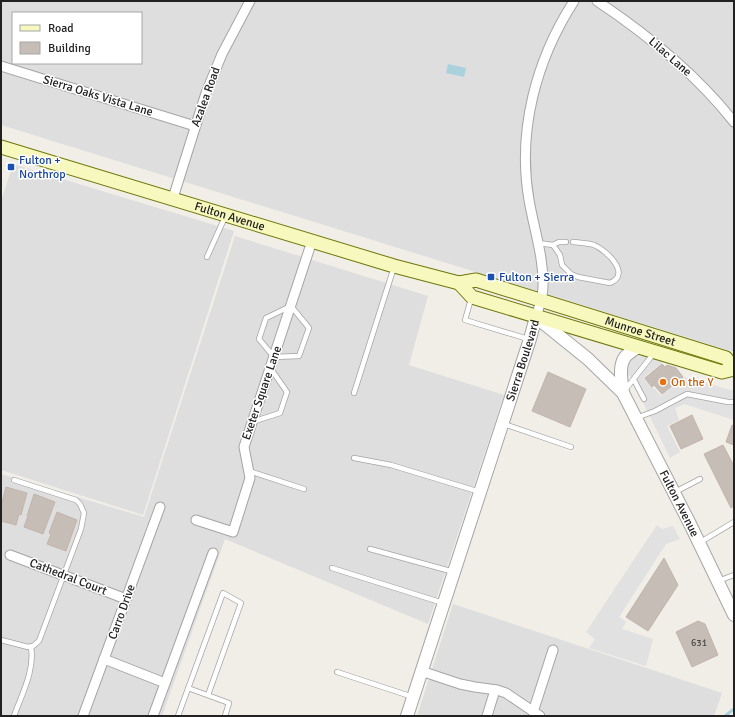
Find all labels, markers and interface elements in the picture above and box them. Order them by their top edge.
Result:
legend [12,12,142,64]
text: Road [48,21,74,36]
street label: Lilac Lane [645,34,695,80]
text: Building [48,41,91,56]
street label: Azalea Road [188,65,224,129]
street label: Sierra Oaks Vista Lane [41,72,155,120]
place label: Fulton + Northrop [19,153,66,182]
marker: Fulton + Northrop [6,162,16,172]
street label: Fulton Avenue [193,199,267,234]
place label: Fulton + Sierra [499,270,574,285]
marker: Fulton + Sierra [486,272,496,282]
street label: Munroe Street [603,313,677,349]
street label: Sierra Boulevard [503,318,542,403]
street label: Exeter Square Lane [239,344,285,442]
place label: On the Y [671,375,714,390]
marker: On the Y [658,377,668,387]
street label: Fulton Avenue [656,468,703,539]
street label: Cathedral Court [27,555,109,599]
street label: Carro Drive [105,582,139,642]
house number: 631 [691,637,707,649]

